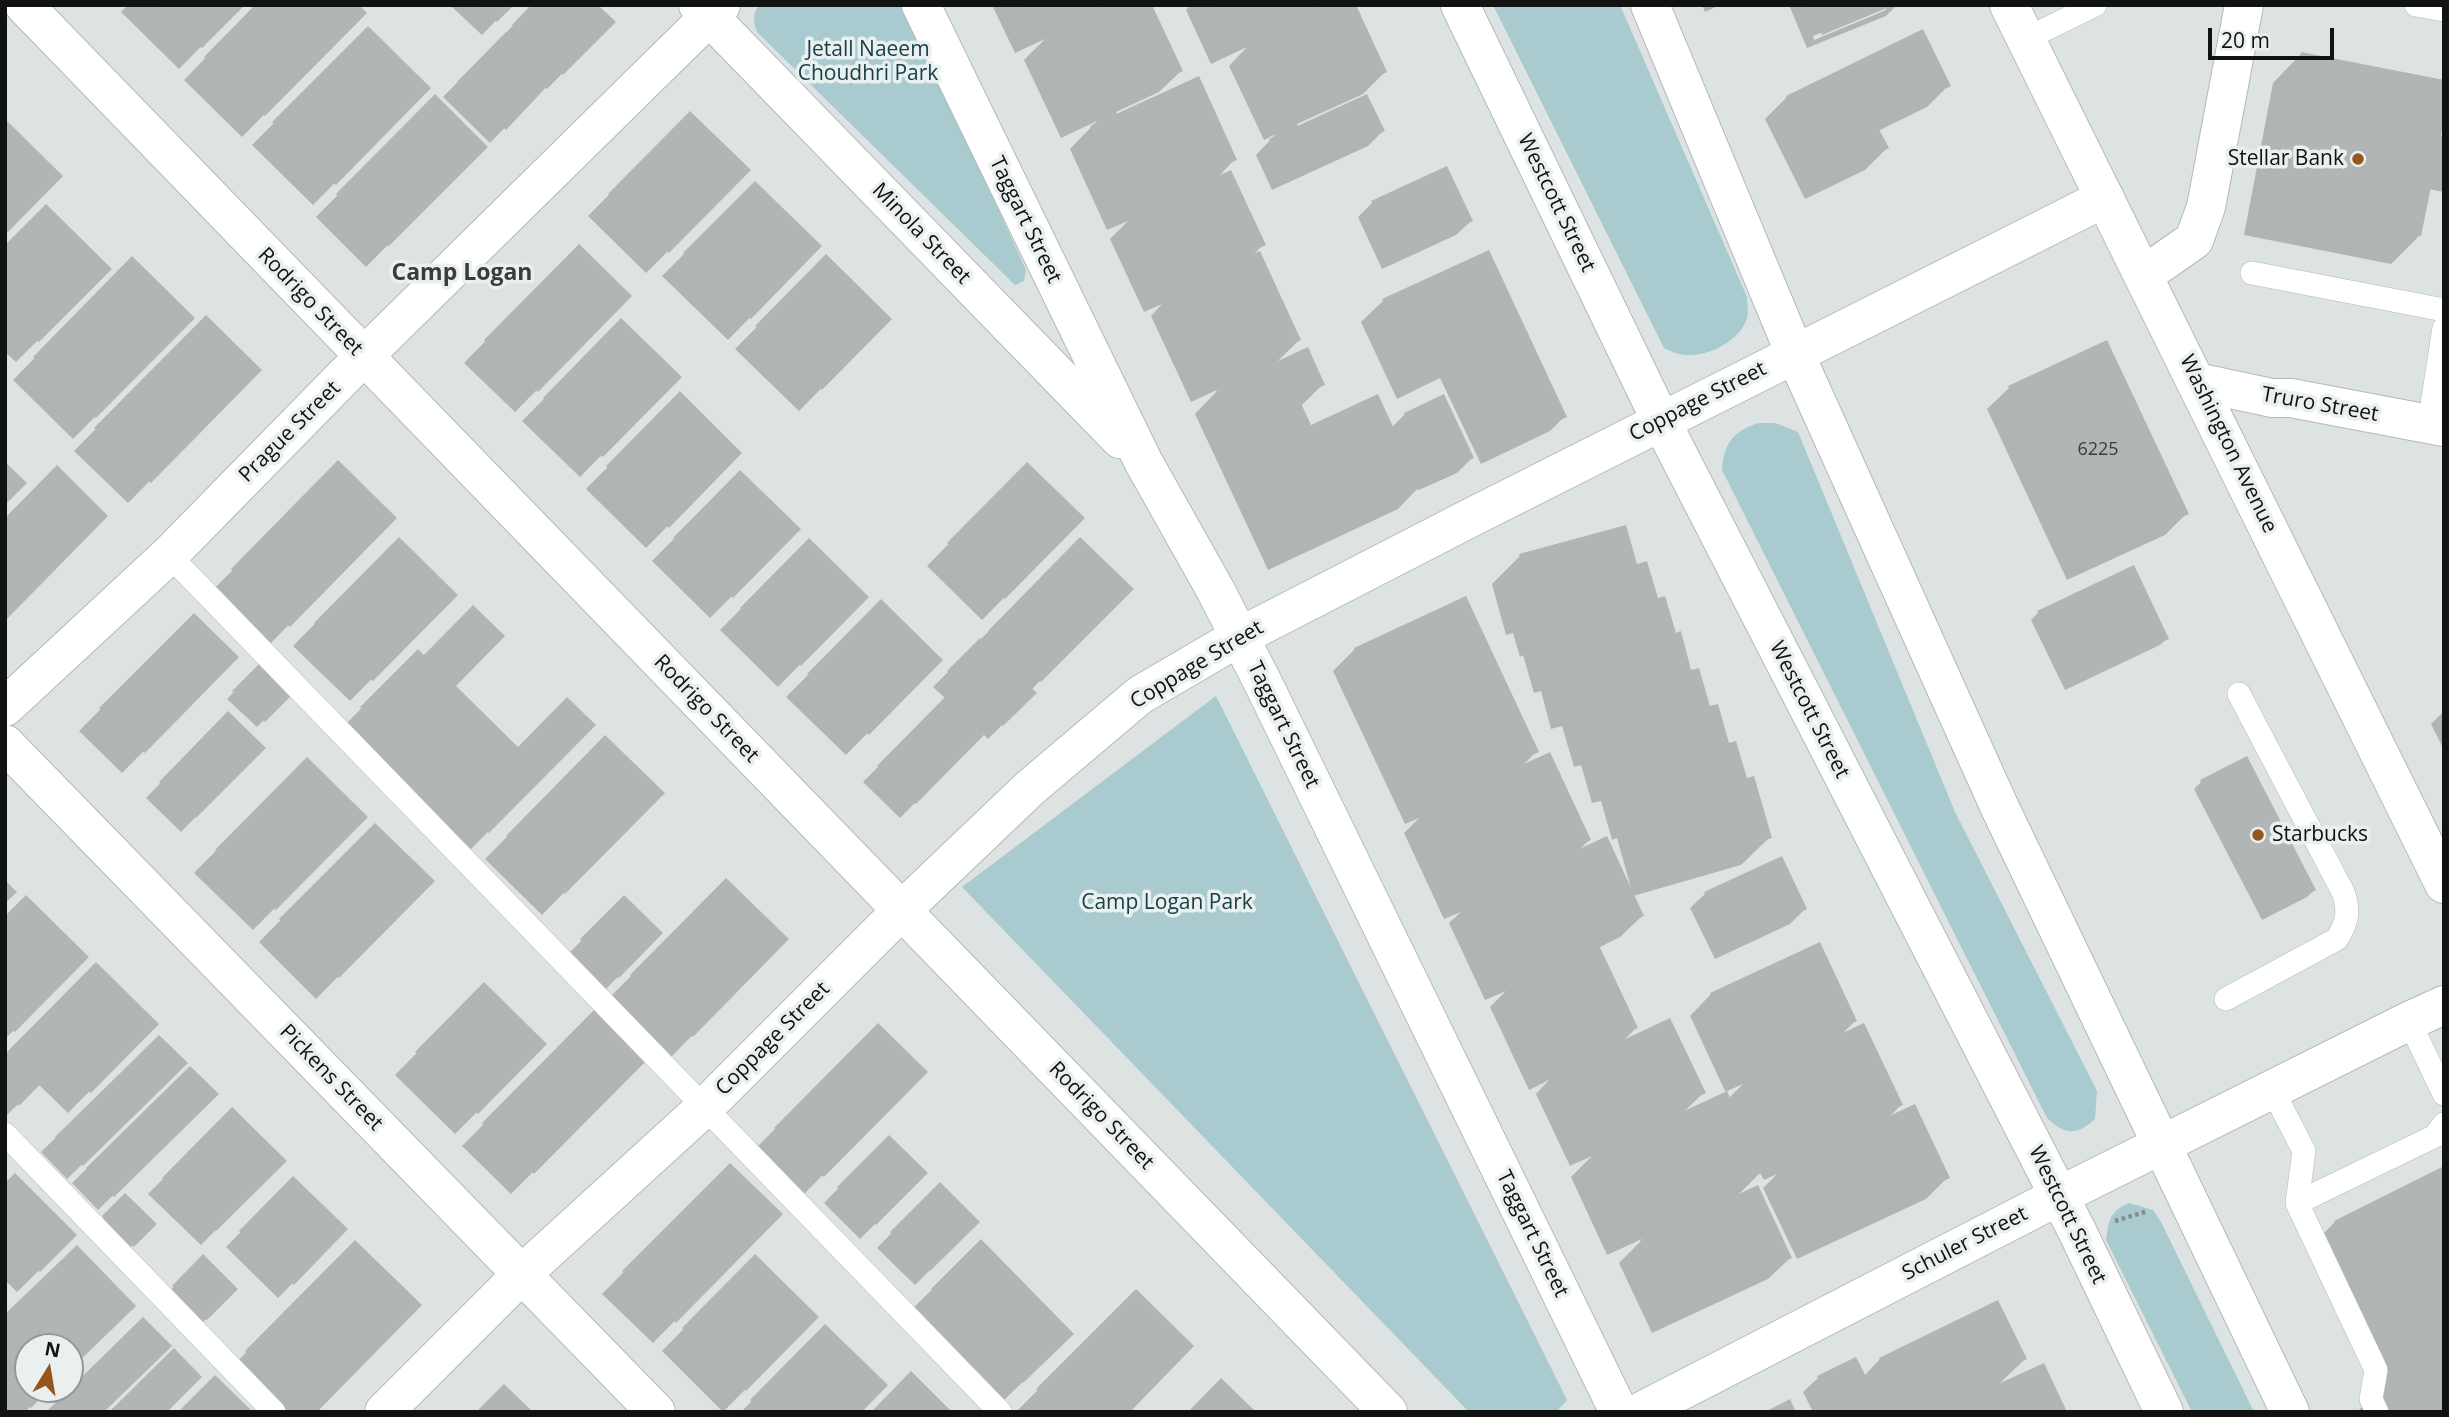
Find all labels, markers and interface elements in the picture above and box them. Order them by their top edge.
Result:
scale bar [2211,14,2337,58]
text: 20 m [2221,26,2270,54]
park label: Jetall Naeem Choudhri Park [798,37,938,87]
street label: Westcott Street [1512,130,1600,276]
place label: Stellar Bank [2228,146,2344,172]
marker: Stellar Bank [2350,151,2366,167]
street label: Taggart Street [983,153,1067,287]
street label: Minola Street [867,178,975,290]
street label: Rodrigo Street [252,243,368,361]
district label: Camp Logan [392,259,532,287]
street label: Washington Avenue [2174,351,2282,537]
street label: Coppage Street [1625,357,1771,447]
street label: Prague Street [234,376,346,488]
street label: Truro Street [2260,382,2380,428]
house number: 6225 [2077,439,2119,461]
street label: Coppage Street [1126,615,1268,715]
street label: Westcott Street [1764,637,1854,783]
street label: Rodrigo Street [648,650,764,768]
street label: Taggart Street [1241,658,1325,792]
place label: Starbucks [2272,822,2368,848]
marker: Starbucks [2250,827,2266,843]
park label: Camp Logan Park [1081,890,1253,916]
street label: Coppage Street [711,977,835,1101]
street label: Pickens Street [274,1020,388,1136]
street label: Rodrigo Street [1043,1057,1159,1175]
street label: Westcott Street [2023,1142,2111,1288]
street label: Taggart Street [1490,1167,1574,1301]
street label: Schuler Street [1898,1202,2032,1286]
north arrow [14,1333,84,1403]
text: N [43,1335,63,1364]

